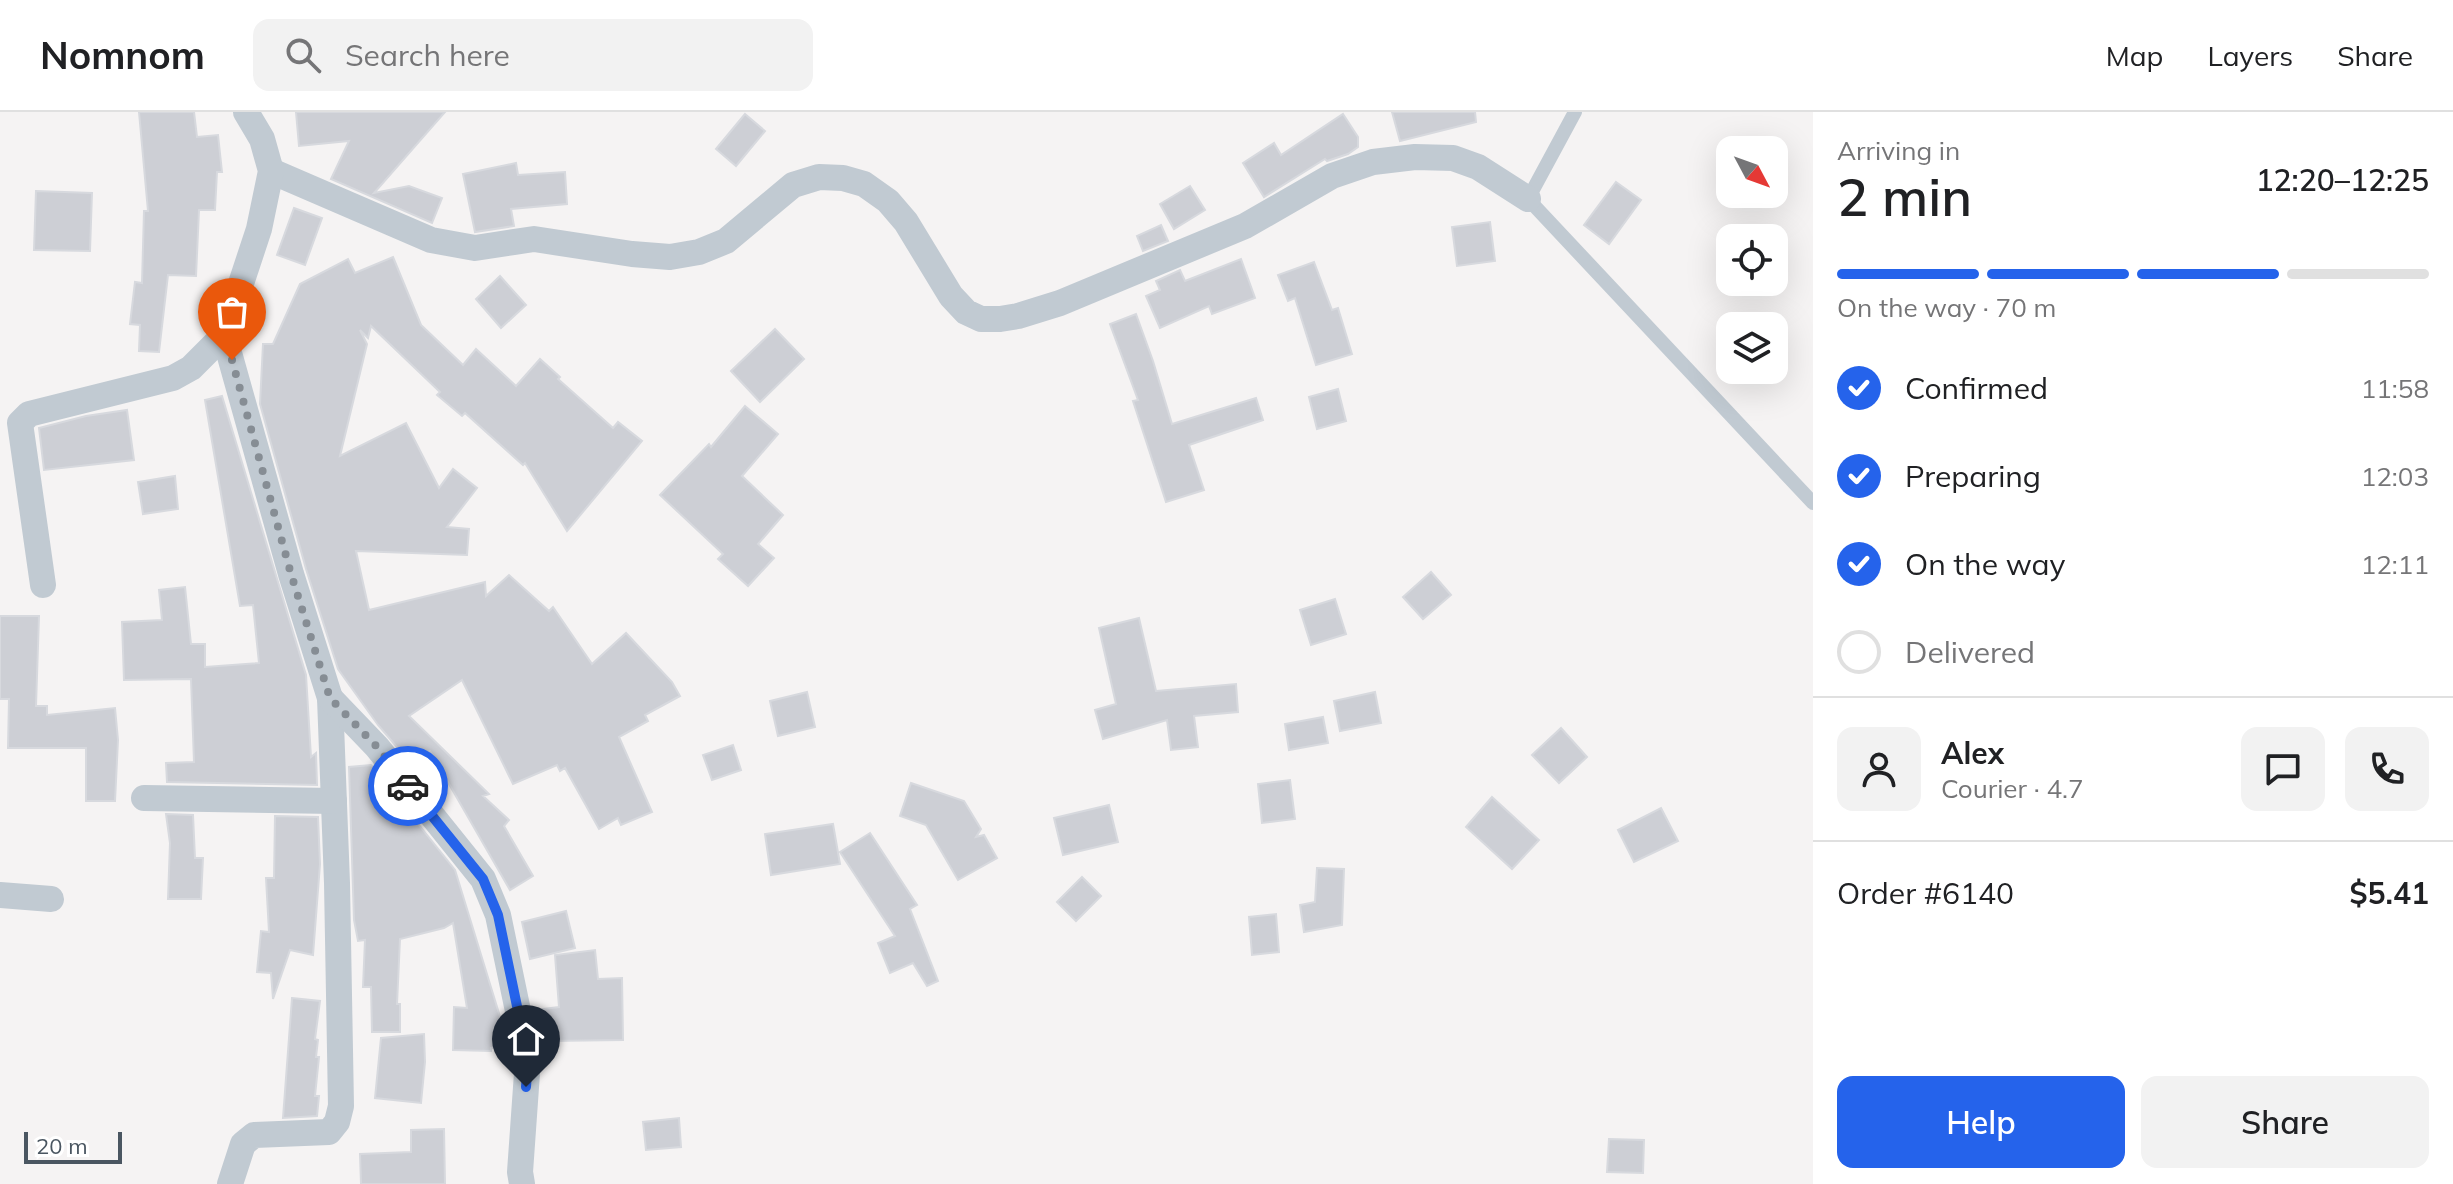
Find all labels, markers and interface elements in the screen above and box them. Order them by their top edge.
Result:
search box [253,19,813,91]
text: Nomnom [40,31,205,79]
icon: search [281,33,325,77]
text: Search here [345,36,510,74]
text: Map [2106,38,2163,73]
text: Layers [2207,38,2293,73]
text: Share [2337,38,2413,73]
text: Arriving in [1837,134,1960,167]
north arrow [1716,136,1788,208]
map controls [1716,136,1788,384]
text: 12:20–12:25 [2256,161,2429,199]
text: 2 min [1837,164,1972,229]
button: locate [1716,224,1788,296]
pin [198,278,266,360]
icon: bag [210,290,254,334]
text: On the way · 70 m [1837,291,2056,324]
button: layers [1716,312,1788,384]
icon: check [1837,366,1881,410]
text: Confirmed [1905,369,2048,407]
text: 11:58 [2361,372,2429,405]
icon: check [1837,454,1881,498]
text: Preparing [1905,457,2041,495]
text: 12:03 [2361,460,2429,493]
icon: check [1837,542,1881,586]
text: On the way [1905,545,2065,583]
text: 12:11 [2361,548,2429,581]
text: Delivered [1905,633,2035,671]
button: person [1837,727,1921,811]
button: chat [2241,727,2325,811]
button: phone [2345,727,2429,811]
text: Alex [1941,734,2004,772]
courier [368,746,448,826]
icon: car [386,764,430,808]
text: Courier · 4.7 [1941,772,2084,805]
text: Order #6140 [1837,874,2014,912]
text: $5.41 [2350,874,2429,912]
pin [492,1005,560,1087]
icon: home [504,1017,548,1061]
button: Help [1837,1076,2125,1168]
button: Share [2141,1076,2429,1168]
scale bar [24,1128,122,1164]
text: 20 m [36,1132,87,1160]

